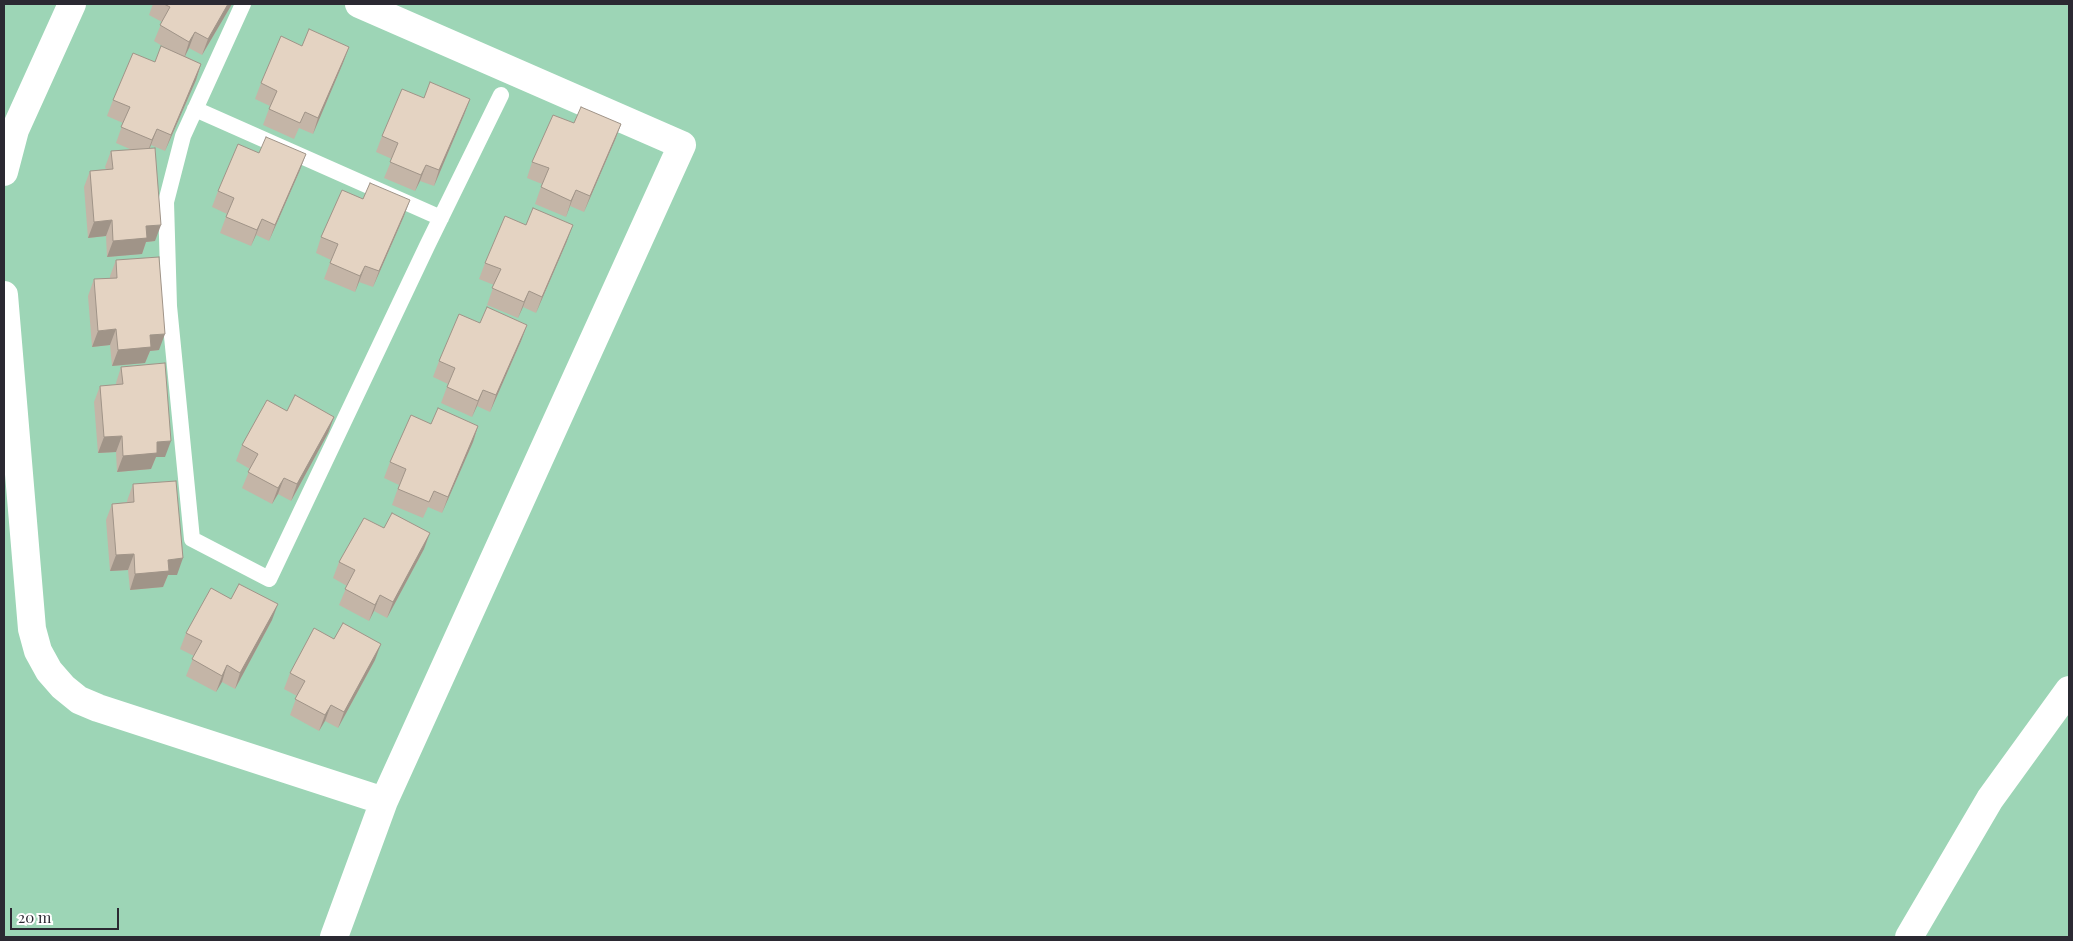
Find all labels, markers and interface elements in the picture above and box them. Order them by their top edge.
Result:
scale bar [12,898,121,930]
text: 20 m [18,907,51,927]

